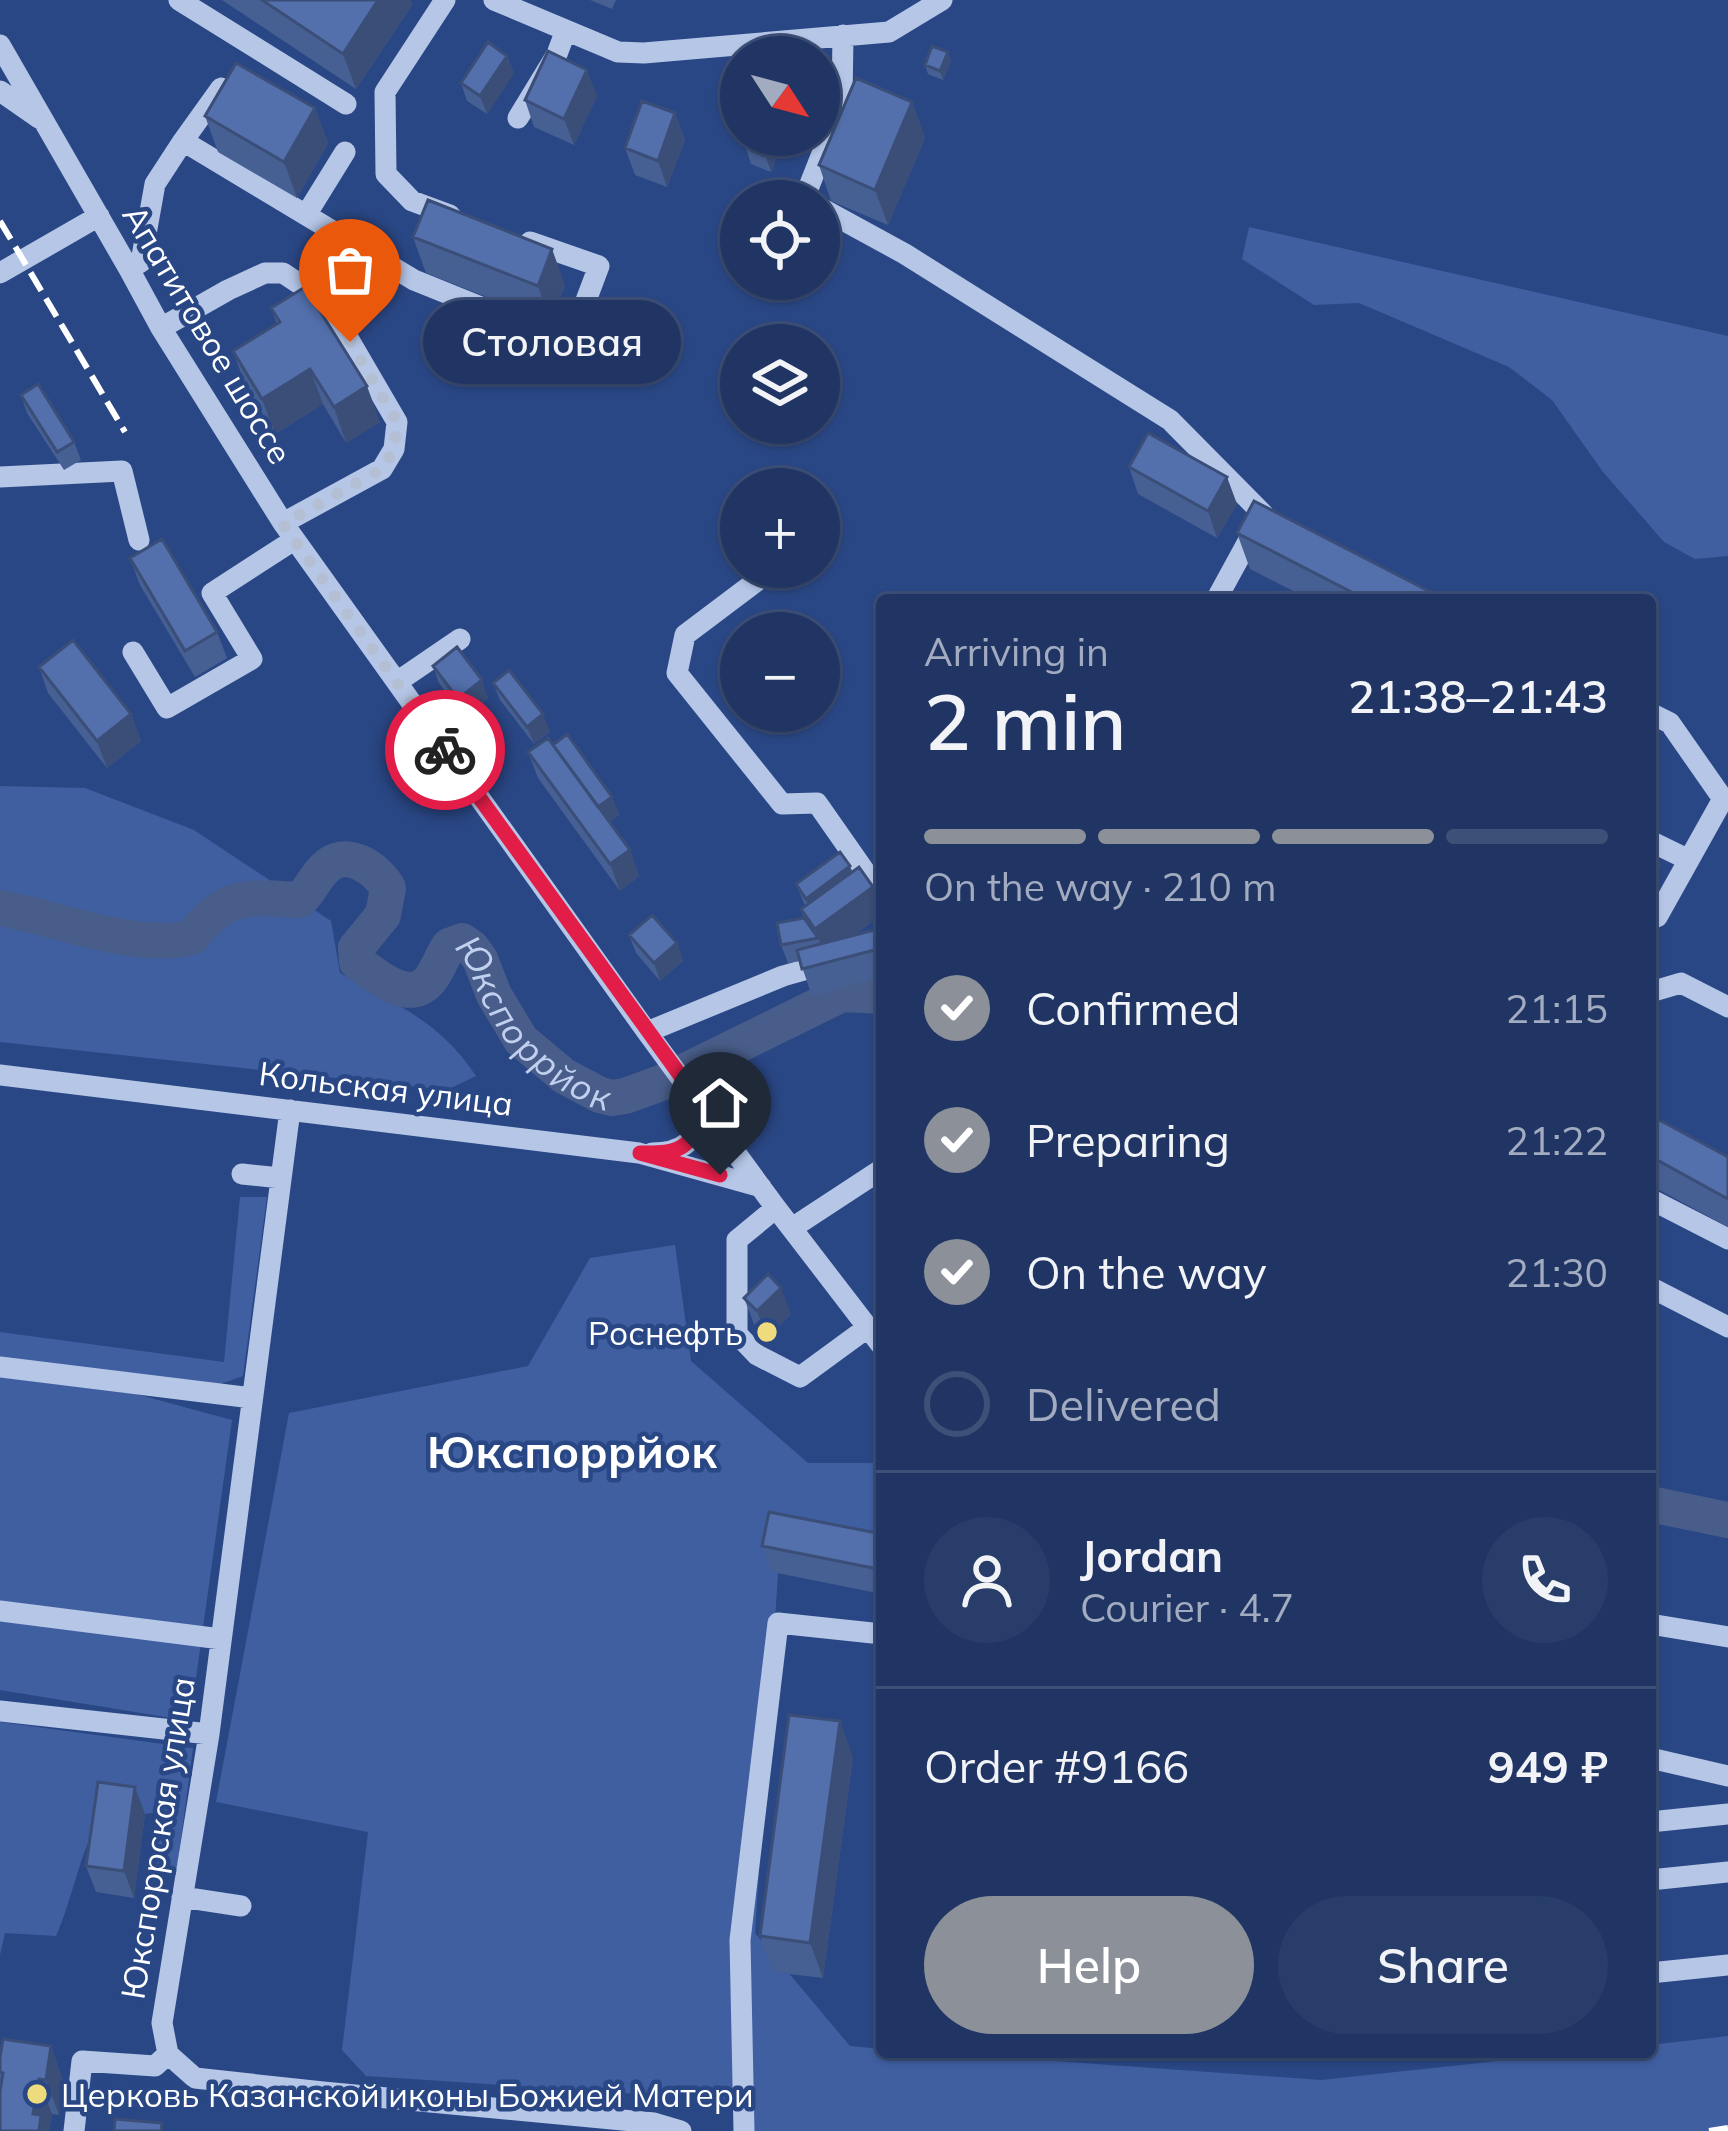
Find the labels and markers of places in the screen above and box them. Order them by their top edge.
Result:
pin [299,219,401,342]
callout: Столовая [422,300,680,384]
pin [669,1052,771,1175]
place label: Роснефть [588,1312,743,1353]
marker: Роснефть [754,1319,780,1345]
place label: Церковь Казанской иконы Божией Матери [61,2074,754,2115]
marker: Церковь Казанской иконы Божией Матери [24,2081,50,2107]

